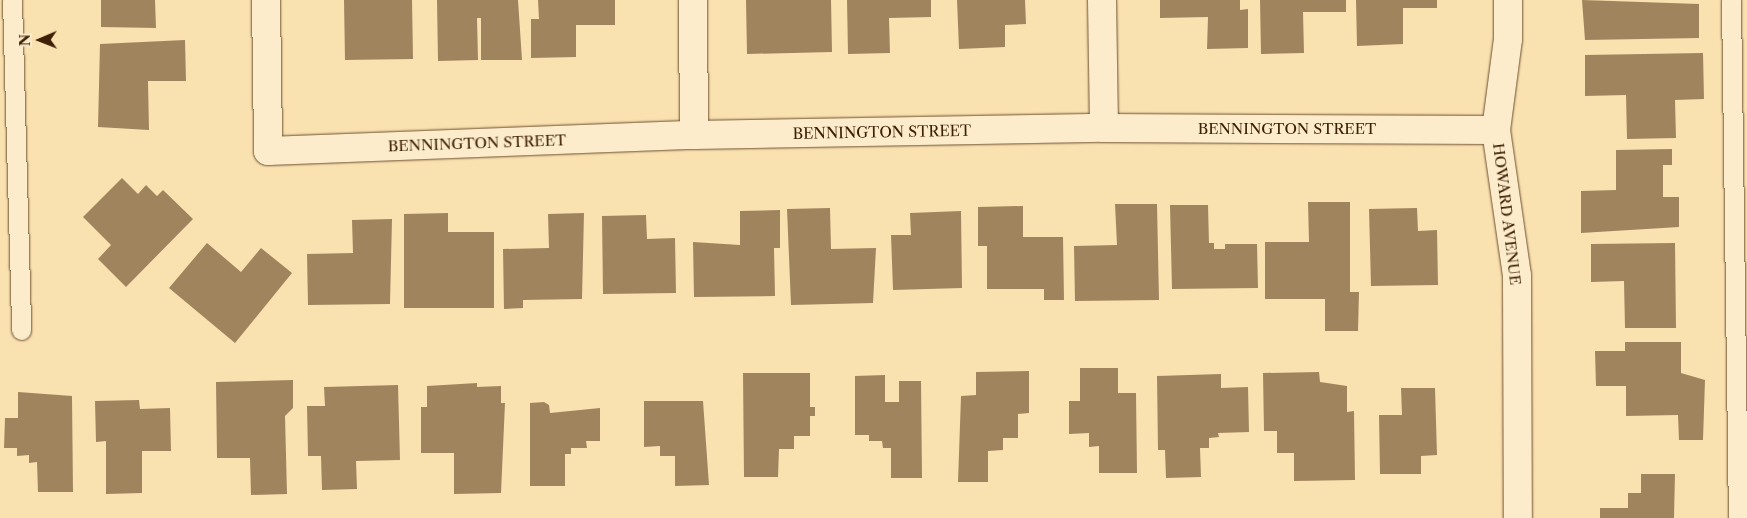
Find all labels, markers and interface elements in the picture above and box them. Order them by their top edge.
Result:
north arrow [15,15,65,65]
text: N [16,34,34,47]
street label: BENNINGTON STREET [1198,120,1376,138]
street label: BENNINGTON STREET [793,121,971,143]
street label: BENNINGTON STREET [387,131,567,155]
street label: HOWARD AVENUE [1489,142,1525,286]

